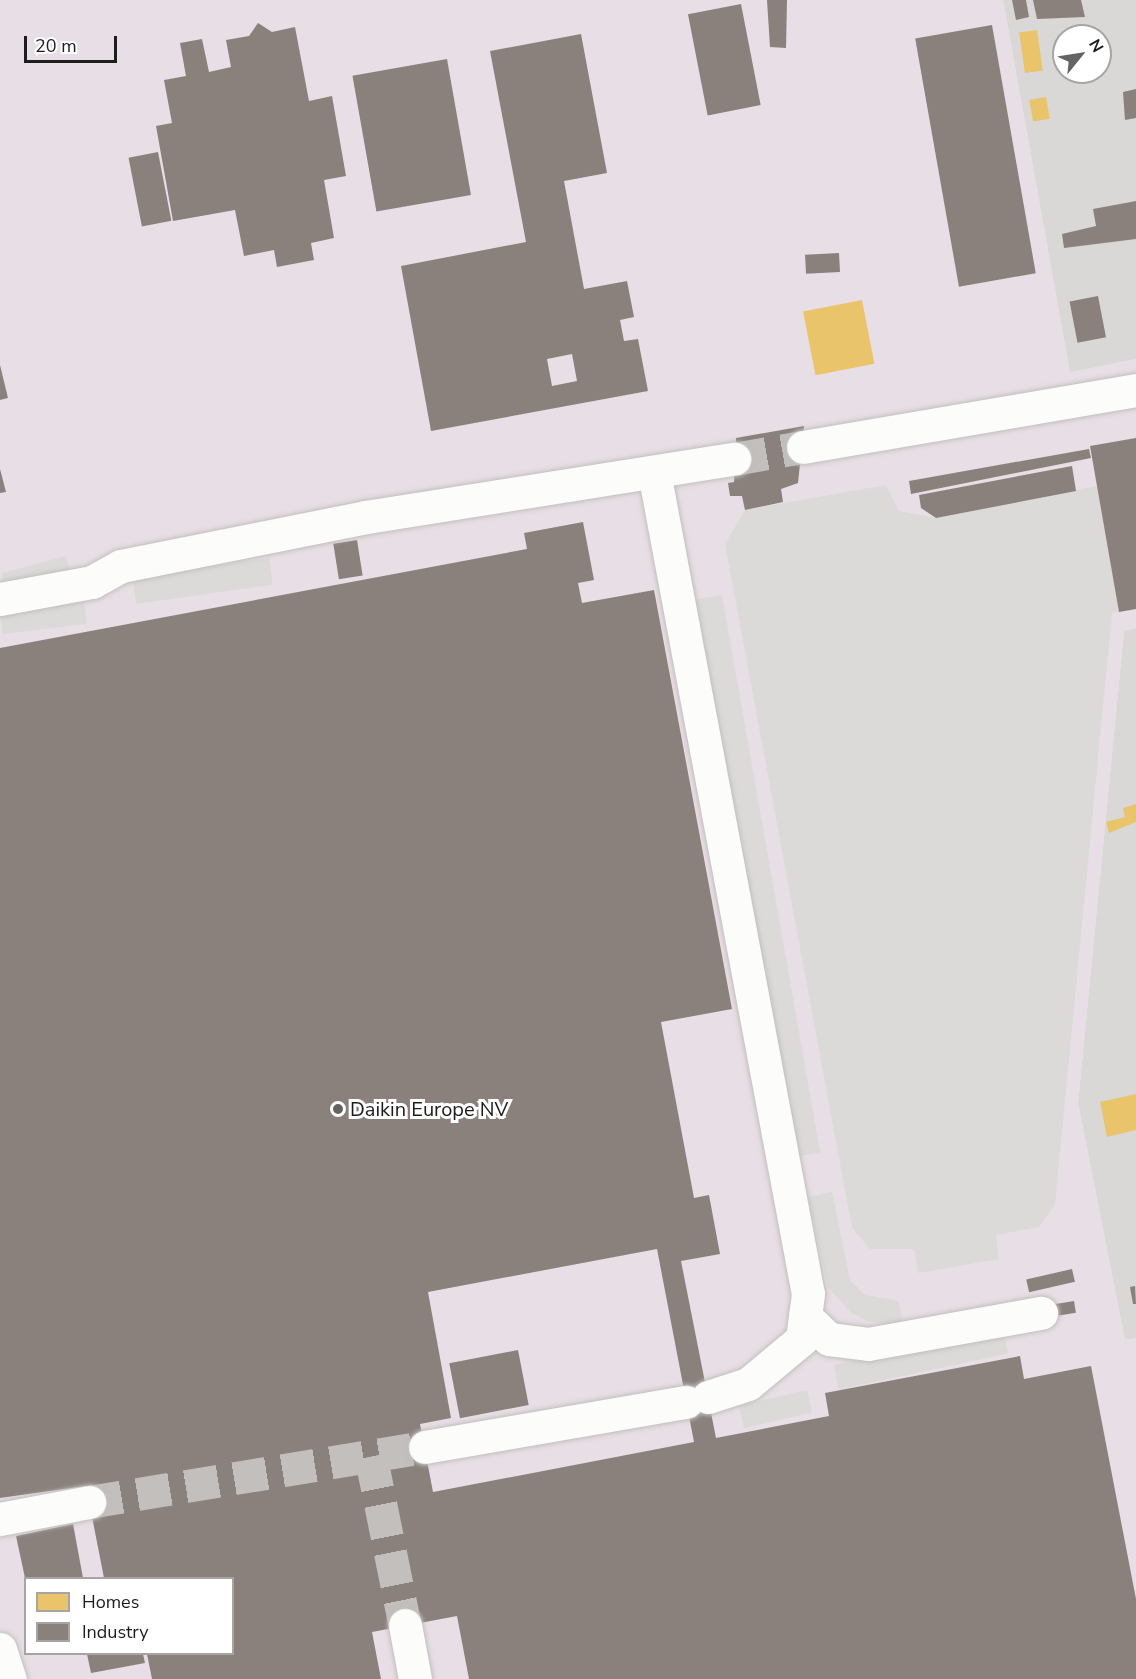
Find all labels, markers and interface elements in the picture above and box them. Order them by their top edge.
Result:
scale bar [27,24,120,62]
north arrow [1052,24,1112,84]
text: 20 m [35,34,77,58]
text: N [1083,35,1108,57]
place label: Daikin Europe NV [350,1097,508,1121]
marker: Daikin Europe NV [331,1102,345,1116]
legend [24,1577,234,1655]
text: Homes [82,1590,139,1614]
text: Industry [82,1620,149,1644]

